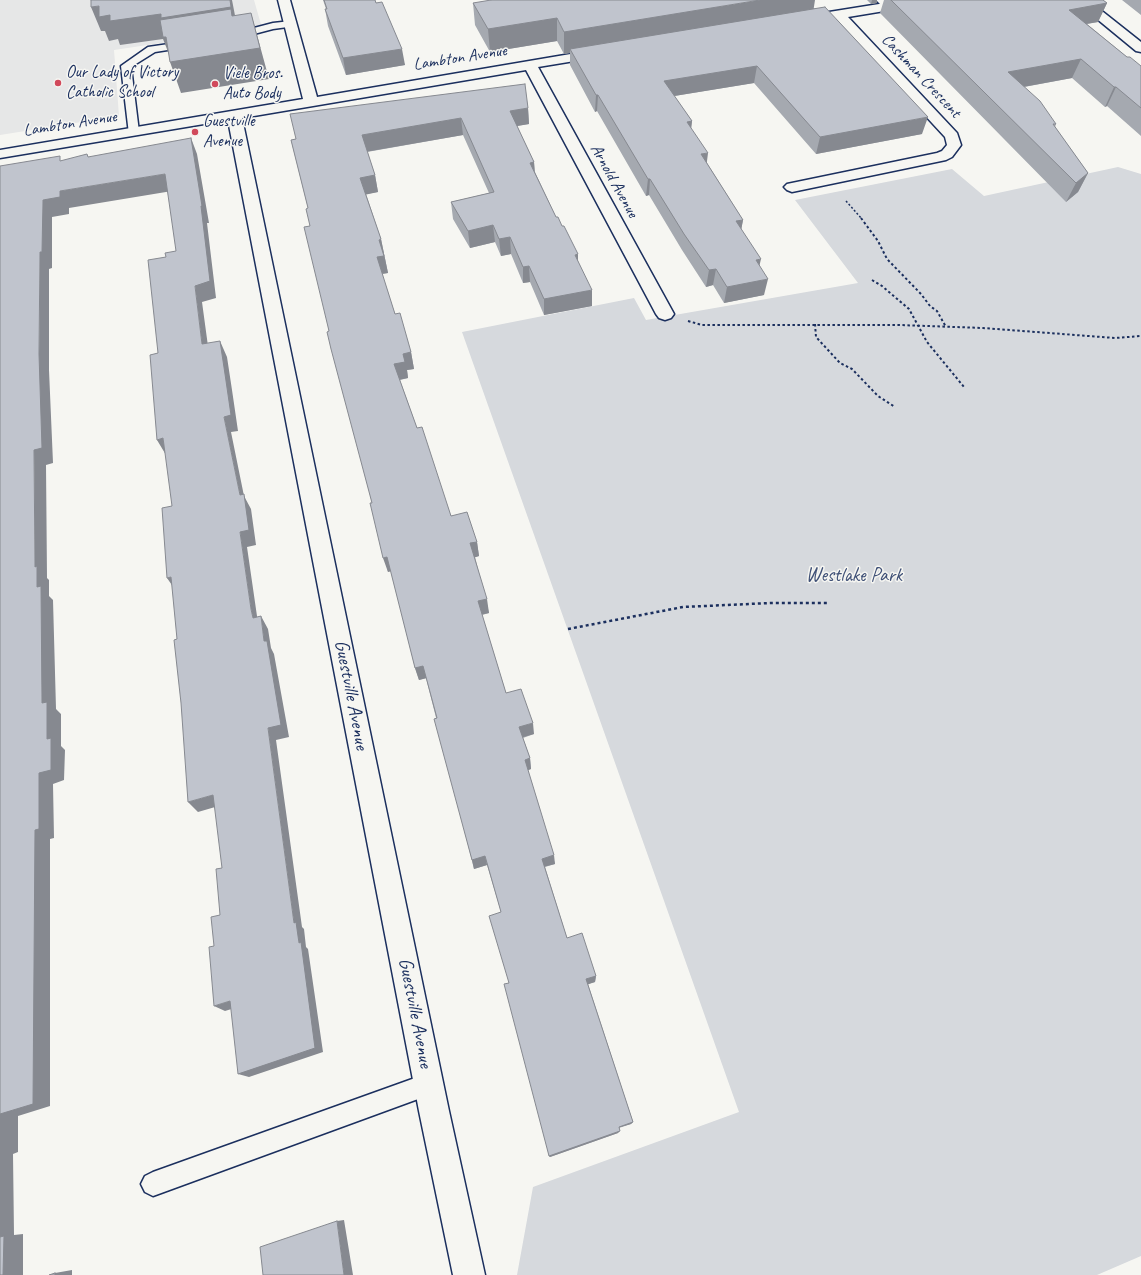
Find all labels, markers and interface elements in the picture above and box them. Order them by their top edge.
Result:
street label: Cashman Crescent [877,30,965,122]
street label: Lambton Avenue [412,41,508,75]
place label: Our Lady of Victory Catholic School [66,63,178,103]
place label: Viele Bros. Auto Body [223,64,283,104]
marker: Our Lady of Victory Catholic School [53,78,63,88]
marker: Viele Bros. Auto Body [210,79,220,89]
street label: Lambton Avenue [22,107,118,141]
place label: Guestville Avenue [203,112,255,152]
marker: Guestville Avenue [190,127,200,137]
street label: Arnold Avenue [585,141,643,221]
park label: Westlake Park [806,564,902,588]
street label: Guestville Avenue [329,638,373,752]
street label: Guestville Avenue [393,956,437,1070]

